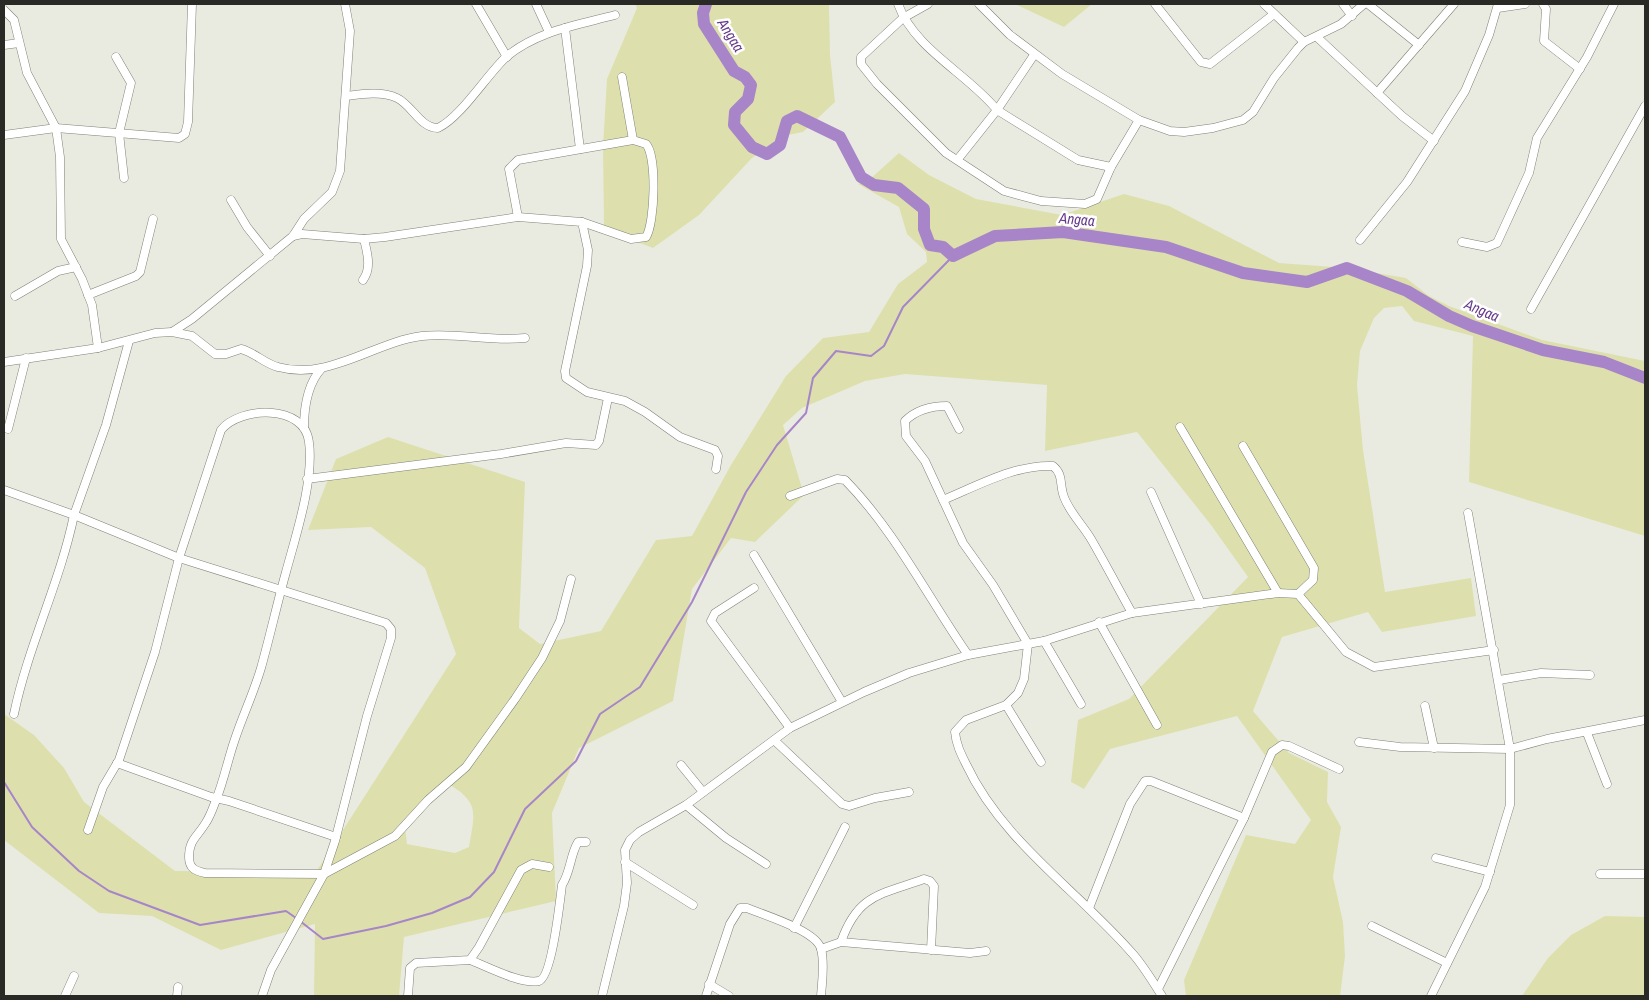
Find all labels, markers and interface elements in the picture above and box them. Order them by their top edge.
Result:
water label: Angaa [712,14,749,56]
water label: Angaa [1057,207,1096,231]
water label: Angaa [1461,293,1503,327]

